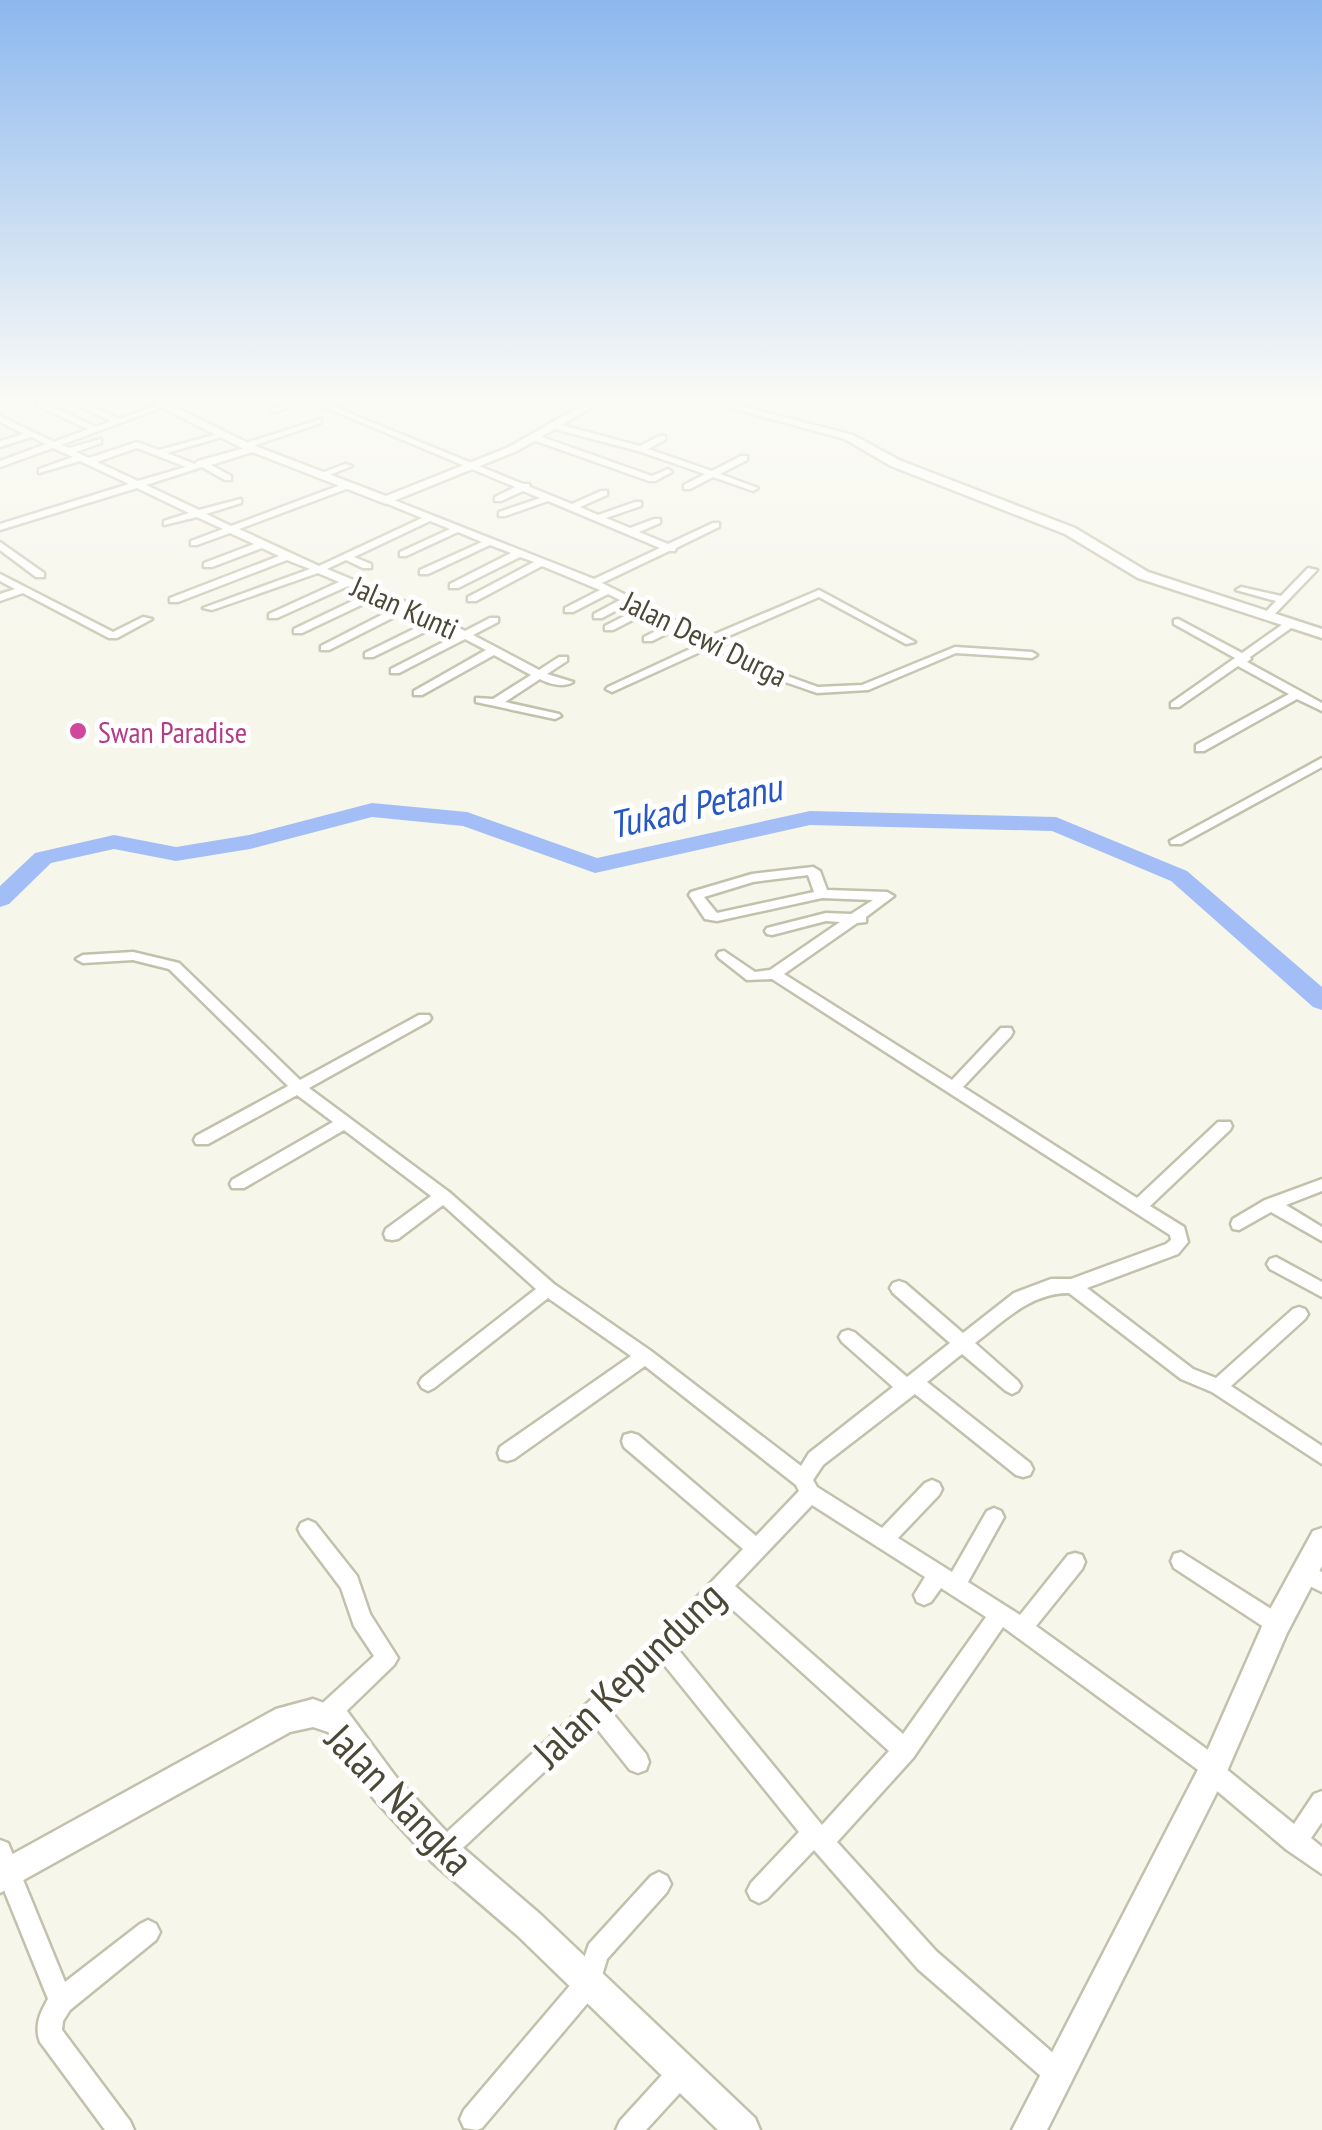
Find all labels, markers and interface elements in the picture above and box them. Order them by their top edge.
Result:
street label: Jalan Kunti [345,566,464,648]
street label: Jalan Dewi Durga [615,581,794,695]
place label: Swan Paradise [98,712,247,751]
marker: Swan Paradise [67,720,89,742]
water label: Tukad Petanu [604,761,788,849]
street label: Jalan Kepundung [519,1569,735,1780]
street label: Jalan Nangka [313,1710,486,1886]

